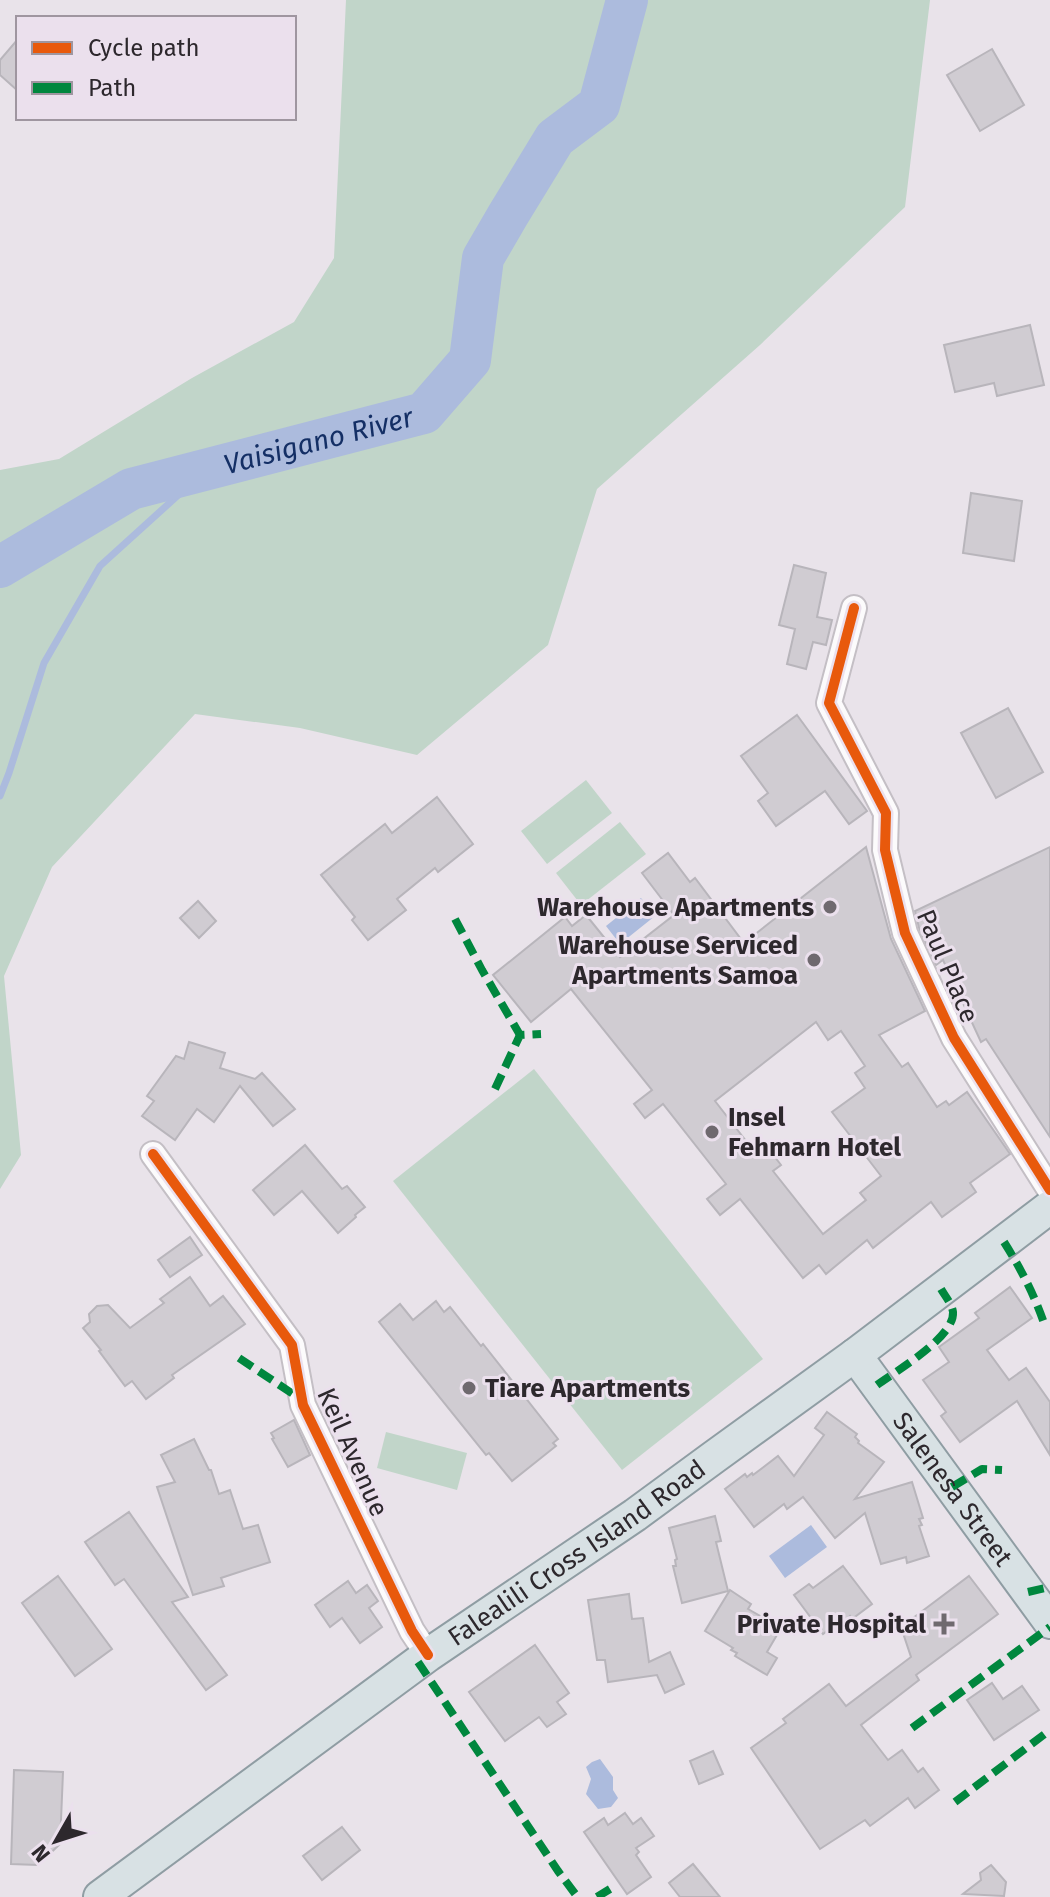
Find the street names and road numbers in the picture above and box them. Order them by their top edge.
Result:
street label: Paul Place [910,905,985,1027]
street label: Keil Avenue [310,1383,395,1521]
street label: Salenesa Street [886,1406,1019,1573]
street label: Falealili Cross Island Road [442,1453,712,1653]

